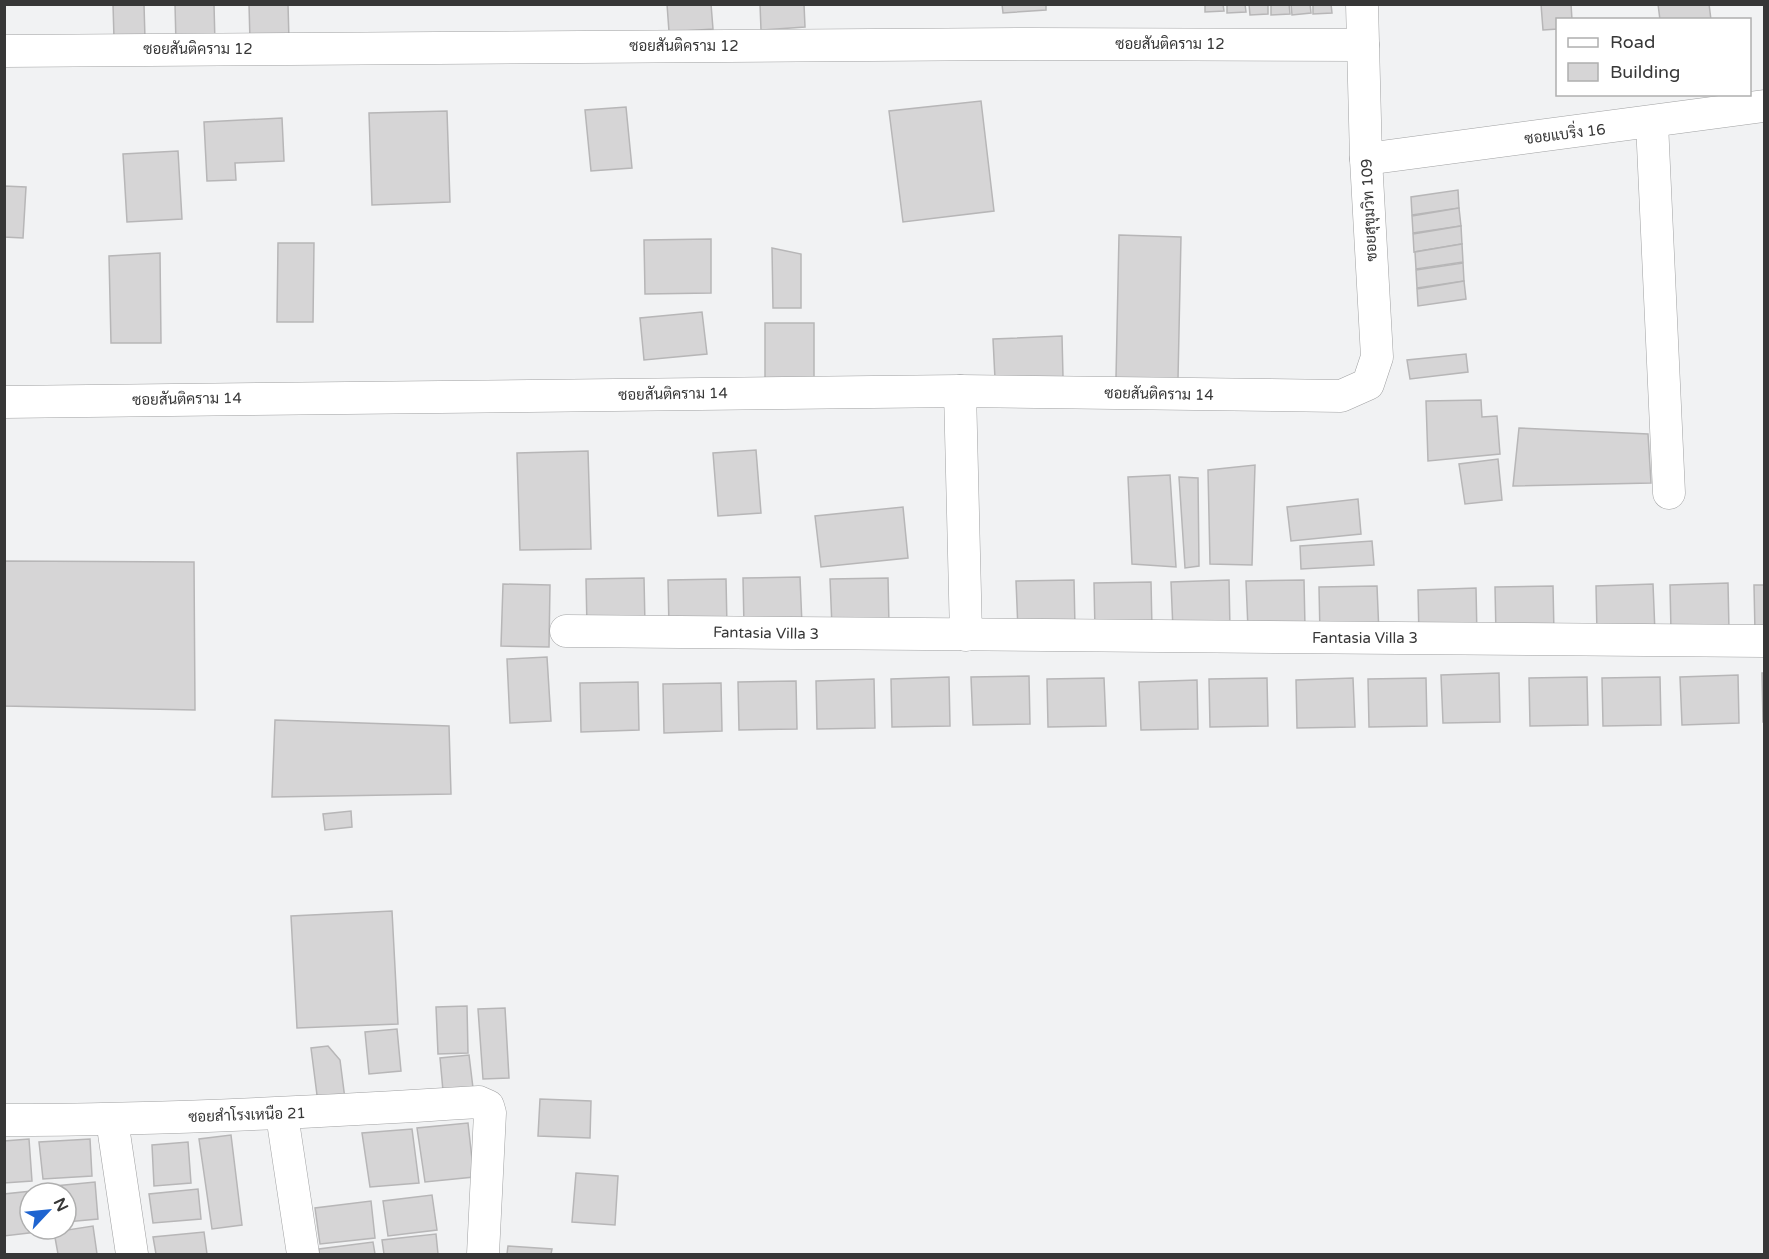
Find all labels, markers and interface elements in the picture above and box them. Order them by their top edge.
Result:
legend [1556,18,1751,96]
text: Road [1610,31,1655,53]
street label: ซอยสันติคราม 12 [1115,35,1225,53]
street label: ซอยสันติคราม 12 [629,37,739,55]
street label: ซอยสันติคราม 12 [143,40,253,58]
text: Building [1610,61,1680,83]
street label: ซอยแบริ่ง 16 [1523,115,1607,148]
street label: ซอยสุขุมวิท 109 [1357,158,1383,262]
street label: ซอยสันติคราม 14 [618,384,728,404]
street label: ซอยสันติคราม 14 [1104,384,1214,404]
street label: ซอยสันติคราม 14 [132,389,242,409]
street label: Fantasia Villa 3 [713,623,819,643]
street label: Fantasia Villa 3 [1312,629,1418,647]
street label: ซอยสำโรงเหนือ 21 [188,1103,306,1126]
north arrow [18,1181,78,1241]
text: N [49,1195,72,1215]

